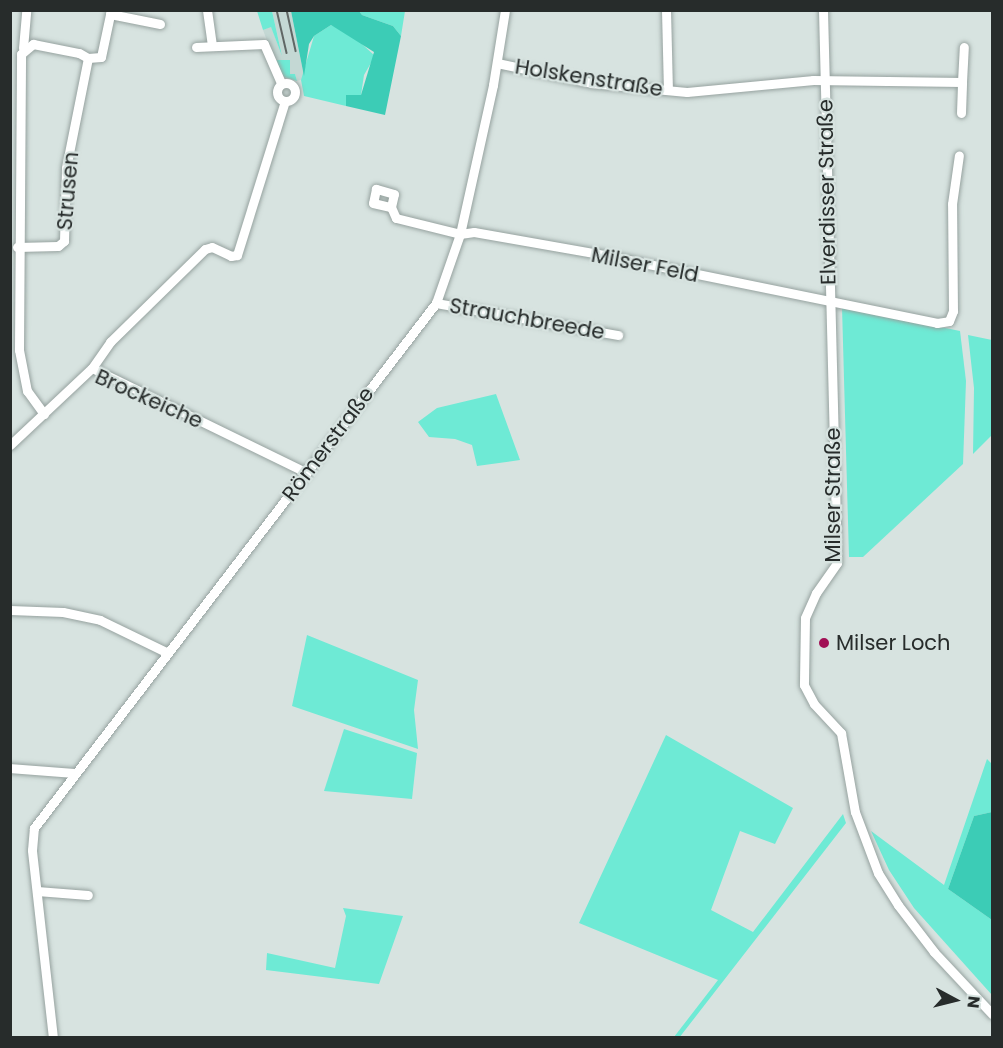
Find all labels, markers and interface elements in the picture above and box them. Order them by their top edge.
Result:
street label: Holskenstraße [513,54,665,102]
street label: Elverdisser Straße [813,99,841,285]
street label: Strusen [52,151,84,231]
street label: Milser Feld [589,242,701,288]
street label: Strauchbreede [448,293,606,345]
street label: Brockeiche [91,364,207,434]
street label: Römerstraße [277,382,379,506]
street label: Milser Straße [820,427,846,563]
place label: Milser Loch [836,630,951,656]
marker: Milser Loch [817,636,831,650]
north arrow [925,970,985,1030]
text: N [961,995,986,1010]

